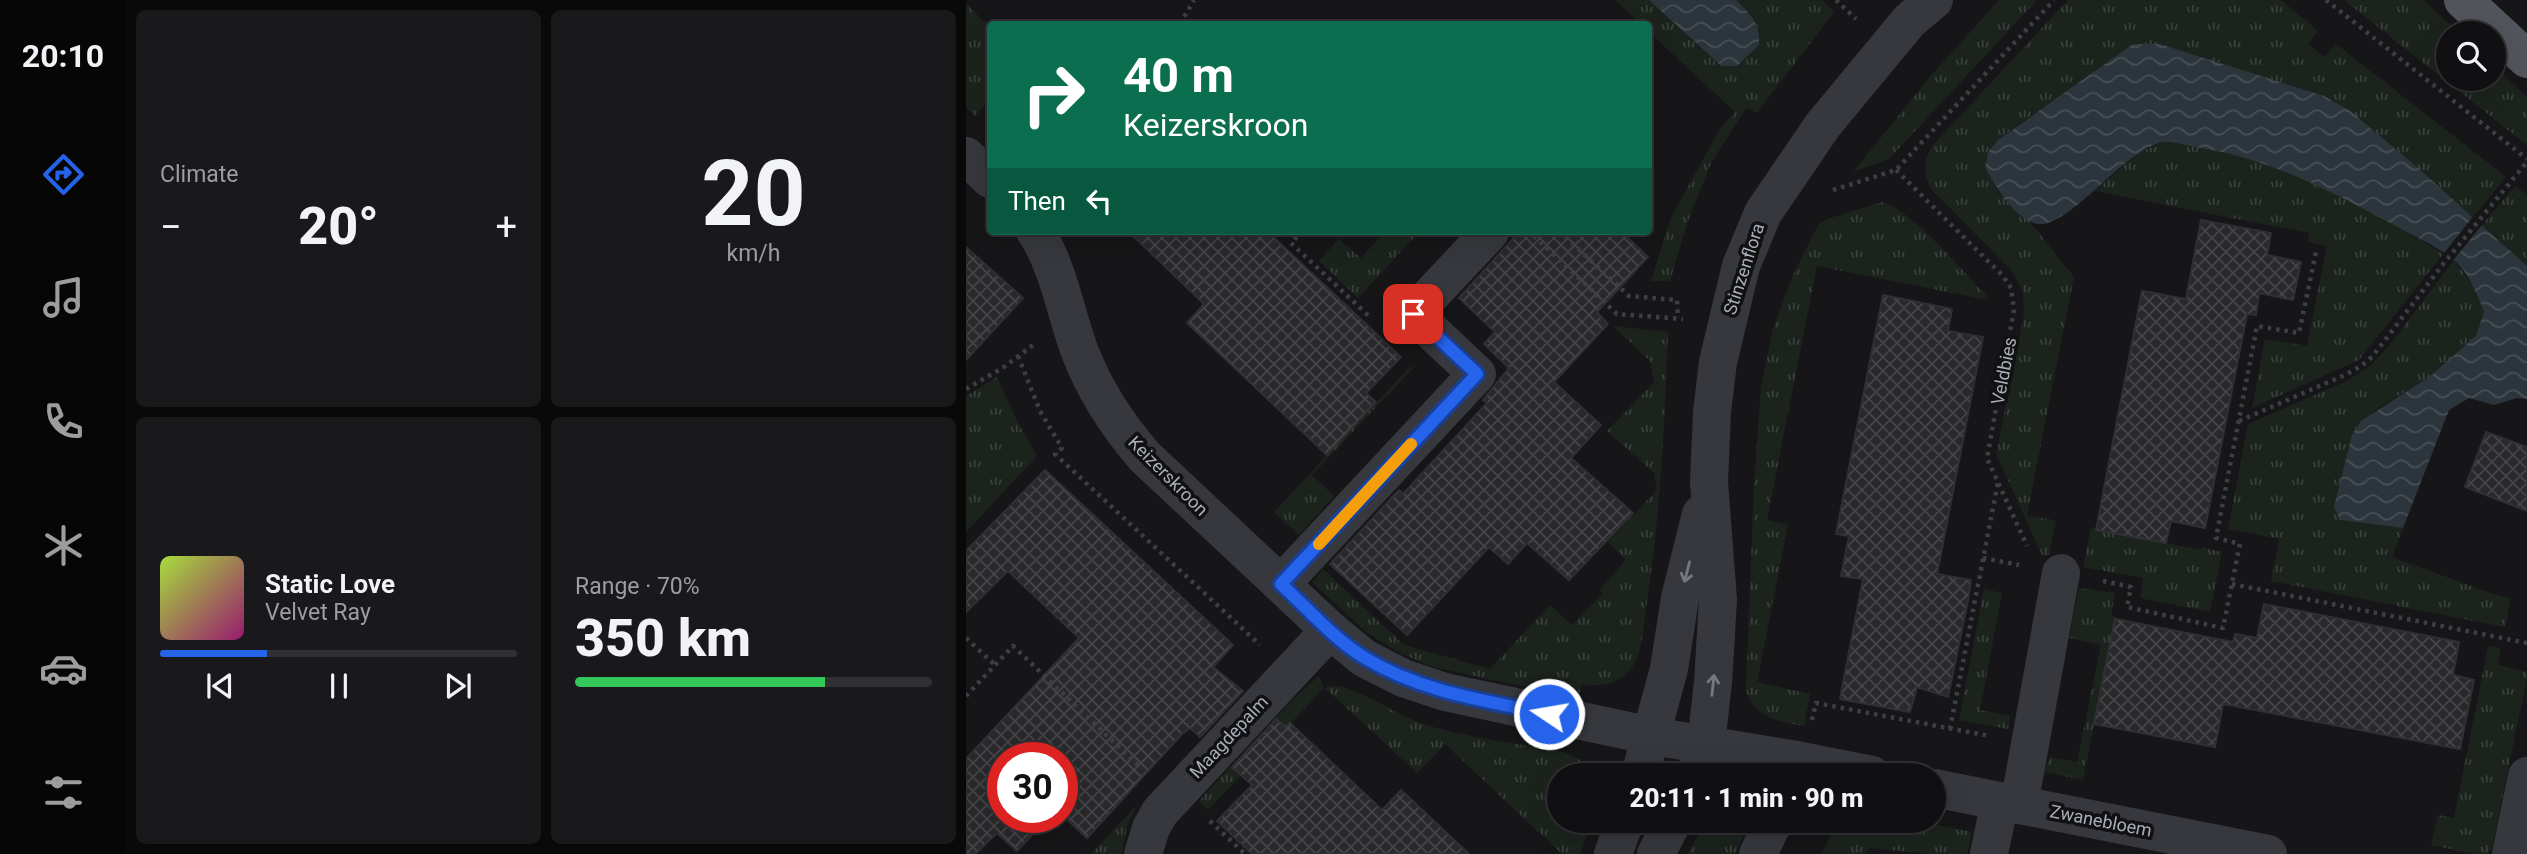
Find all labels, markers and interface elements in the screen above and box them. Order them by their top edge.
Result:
map controls [2436,21,2506,91]
button: search [2436,21,2506,91]
text: 20:10 [22,37,104,75]
text: 40 m [1123,47,1234,104]
icon: right [1008,49,1099,140]
text: Keizerskroon [1123,106,1308,144]
text: 20 [701,141,806,247]
icon: directions [39,150,88,199]
text: Climate [160,161,239,188]
icon: left [1080,182,1118,220]
text: Then [1008,186,1066,216]
text: 20° [298,196,379,257]
text: − [160,205,182,249]
text: + [495,205,517,249]
street label: Stinzenflora [1719,220,1768,317]
text: km/h [727,240,781,267]
icon: music [39,273,88,322]
pin [1383,284,1443,344]
icon: arrive [1394,295,1432,333]
street label: Veldbies [1987,335,2020,407]
icon: phone [39,397,88,446]
street label: Keizerskroon [1124,431,1213,520]
icon: climate [39,521,88,570]
one-way arrow [1680,560,1693,583]
text: Static Love [265,569,395,599]
text: Range · 70% [575,573,700,600]
text: Velvet Ray [265,599,371,626]
text: 350 km [575,608,751,669]
icon: car [39,644,88,693]
icon: previous [201,667,239,705]
icon: pause [320,667,358,705]
icon: next [439,667,477,705]
one-way arrow [1706,674,1719,697]
position arrow [1512,677,1586,751]
street label: Maagdepalm [1185,691,1272,782]
speed limit sign: 30 [987,742,1078,833]
icon: filters [39,768,88,817]
text: 20:11 · 1 min · 90 m [1629,783,1864,813]
street label: Zwanebloem [2048,800,2154,841]

